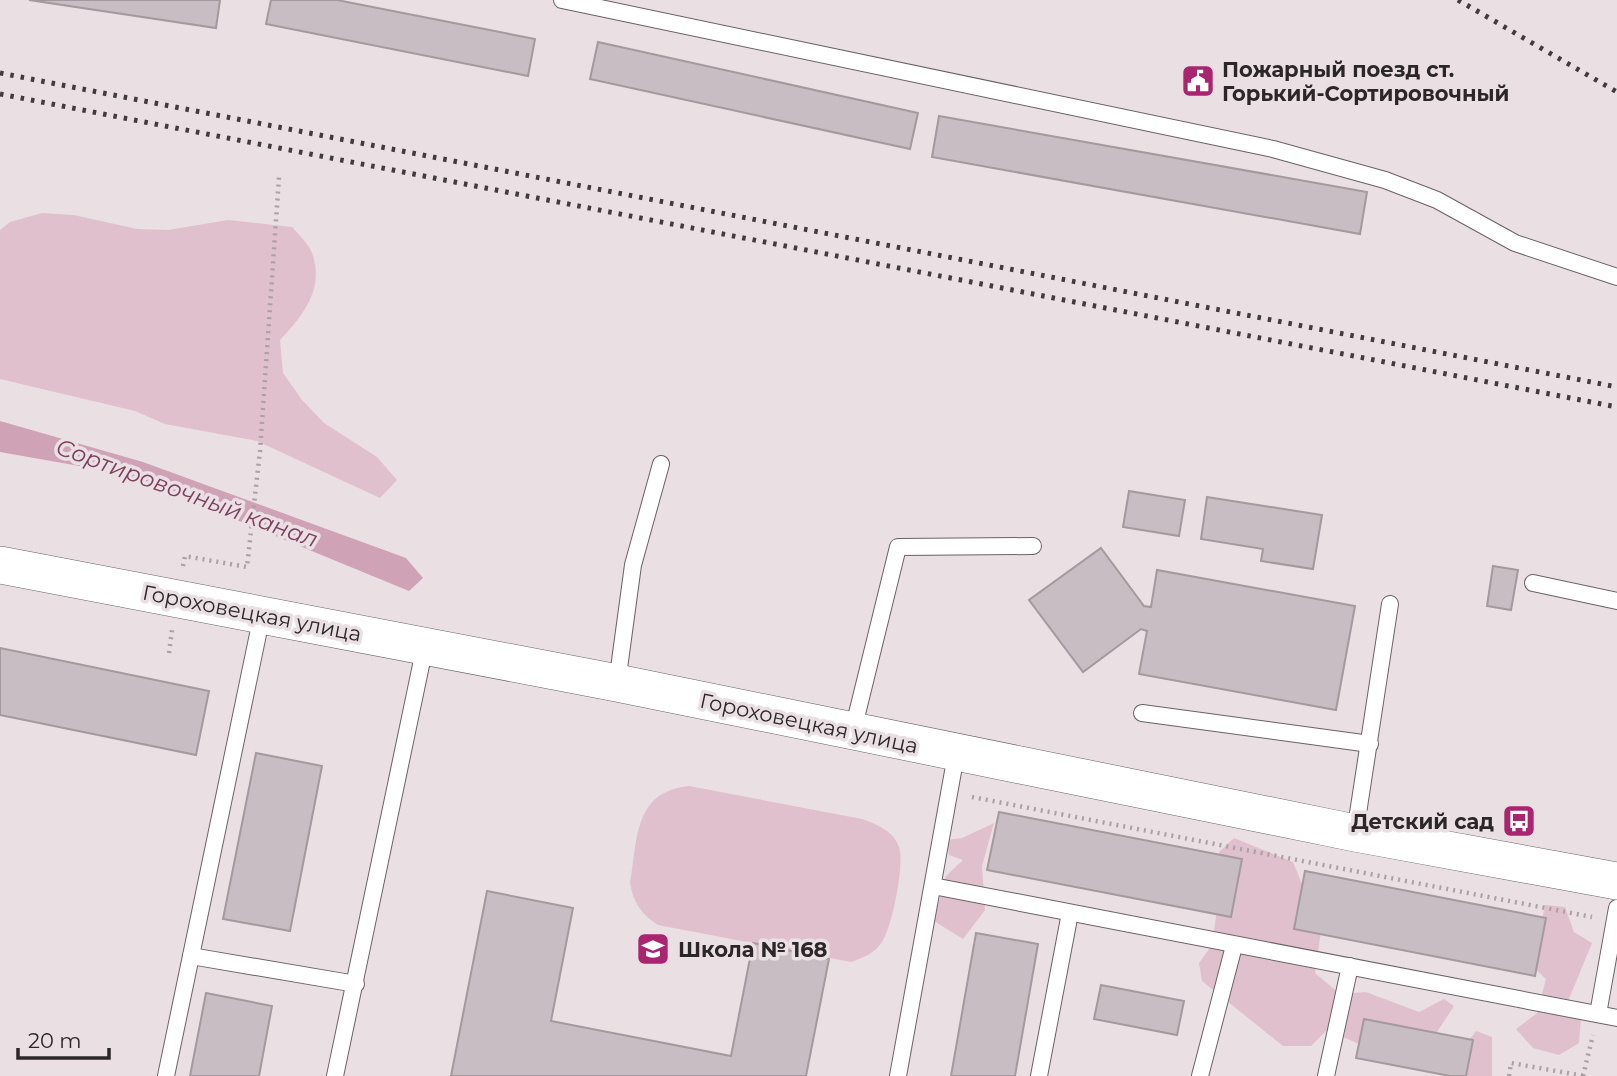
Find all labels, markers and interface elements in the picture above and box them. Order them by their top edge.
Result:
place label: Пожарный поезд ст. Горький-Сортировочный [1222,57,1509,106]
public building icon: Пожарный поезд ст. Горький-Сортировочный [1179,62,1217,100]
water label: Сортировочный канал [52,433,322,553]
street label: Гороховецкая улица [140,580,364,646]
street label: Гороховецкая улица [698,688,920,758]
bus stop icon: Детский сад [1500,802,1538,840]
place label: Детский сад [1351,809,1494,834]
school or university icon: Школа № 168 [634,930,672,968]
place label: Школа № 168 [678,937,828,962]
scale bar [18,1016,108,1060]
text: 20 m [28,1028,82,1053]

